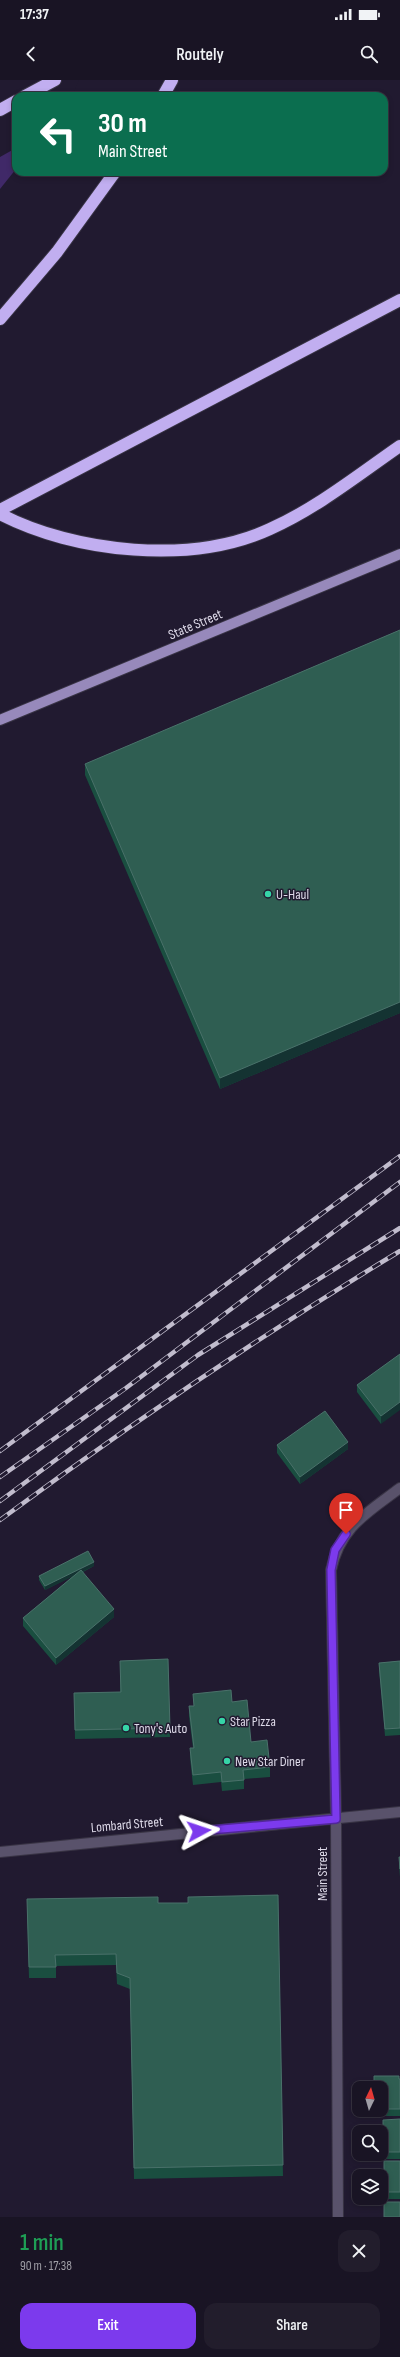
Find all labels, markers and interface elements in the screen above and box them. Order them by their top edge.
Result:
text: 17:37 [20,5,49,24]
icon: back [20,43,42,65]
icon: search [358,43,380,65]
text: Routely [176,44,224,65]
text: 30 m [98,107,147,140]
icon: left [32,108,84,160]
text: Main Street [98,141,168,162]
street label: State Street [166,605,225,643]
place label: U-Haul [276,886,309,903]
marker: U-Haul [263,889,273,899]
pin [329,1493,363,1534]
icon: arrive [335,1499,357,1521]
place label: Star Pizza [230,1713,276,1730]
marker: Star Pizza [217,1716,227,1726]
place label: Tony's Auto [134,1720,187,1737]
marker: Tony's Auto [121,1723,131,1733]
place label: New Star Diner [235,1753,305,1770]
marker: New Star Diner [222,1756,232,1766]
position arrow [178,1810,220,1852]
street label: Lombard Street [90,1813,164,1836]
street label: Main Street [314,1847,331,1901]
north arrow [352,2081,388,2117]
map controls [352,2081,388,2205]
button: search [352,2125,388,2161]
button: layers [352,2169,388,2205]
text: 1 min [20,2228,64,2257]
button: close [338,2230,380,2272]
text: 90 m · 17:38 [20,2258,72,2274]
button: Exit [20,2303,196,2349]
button: Share [204,2303,380,2349]

